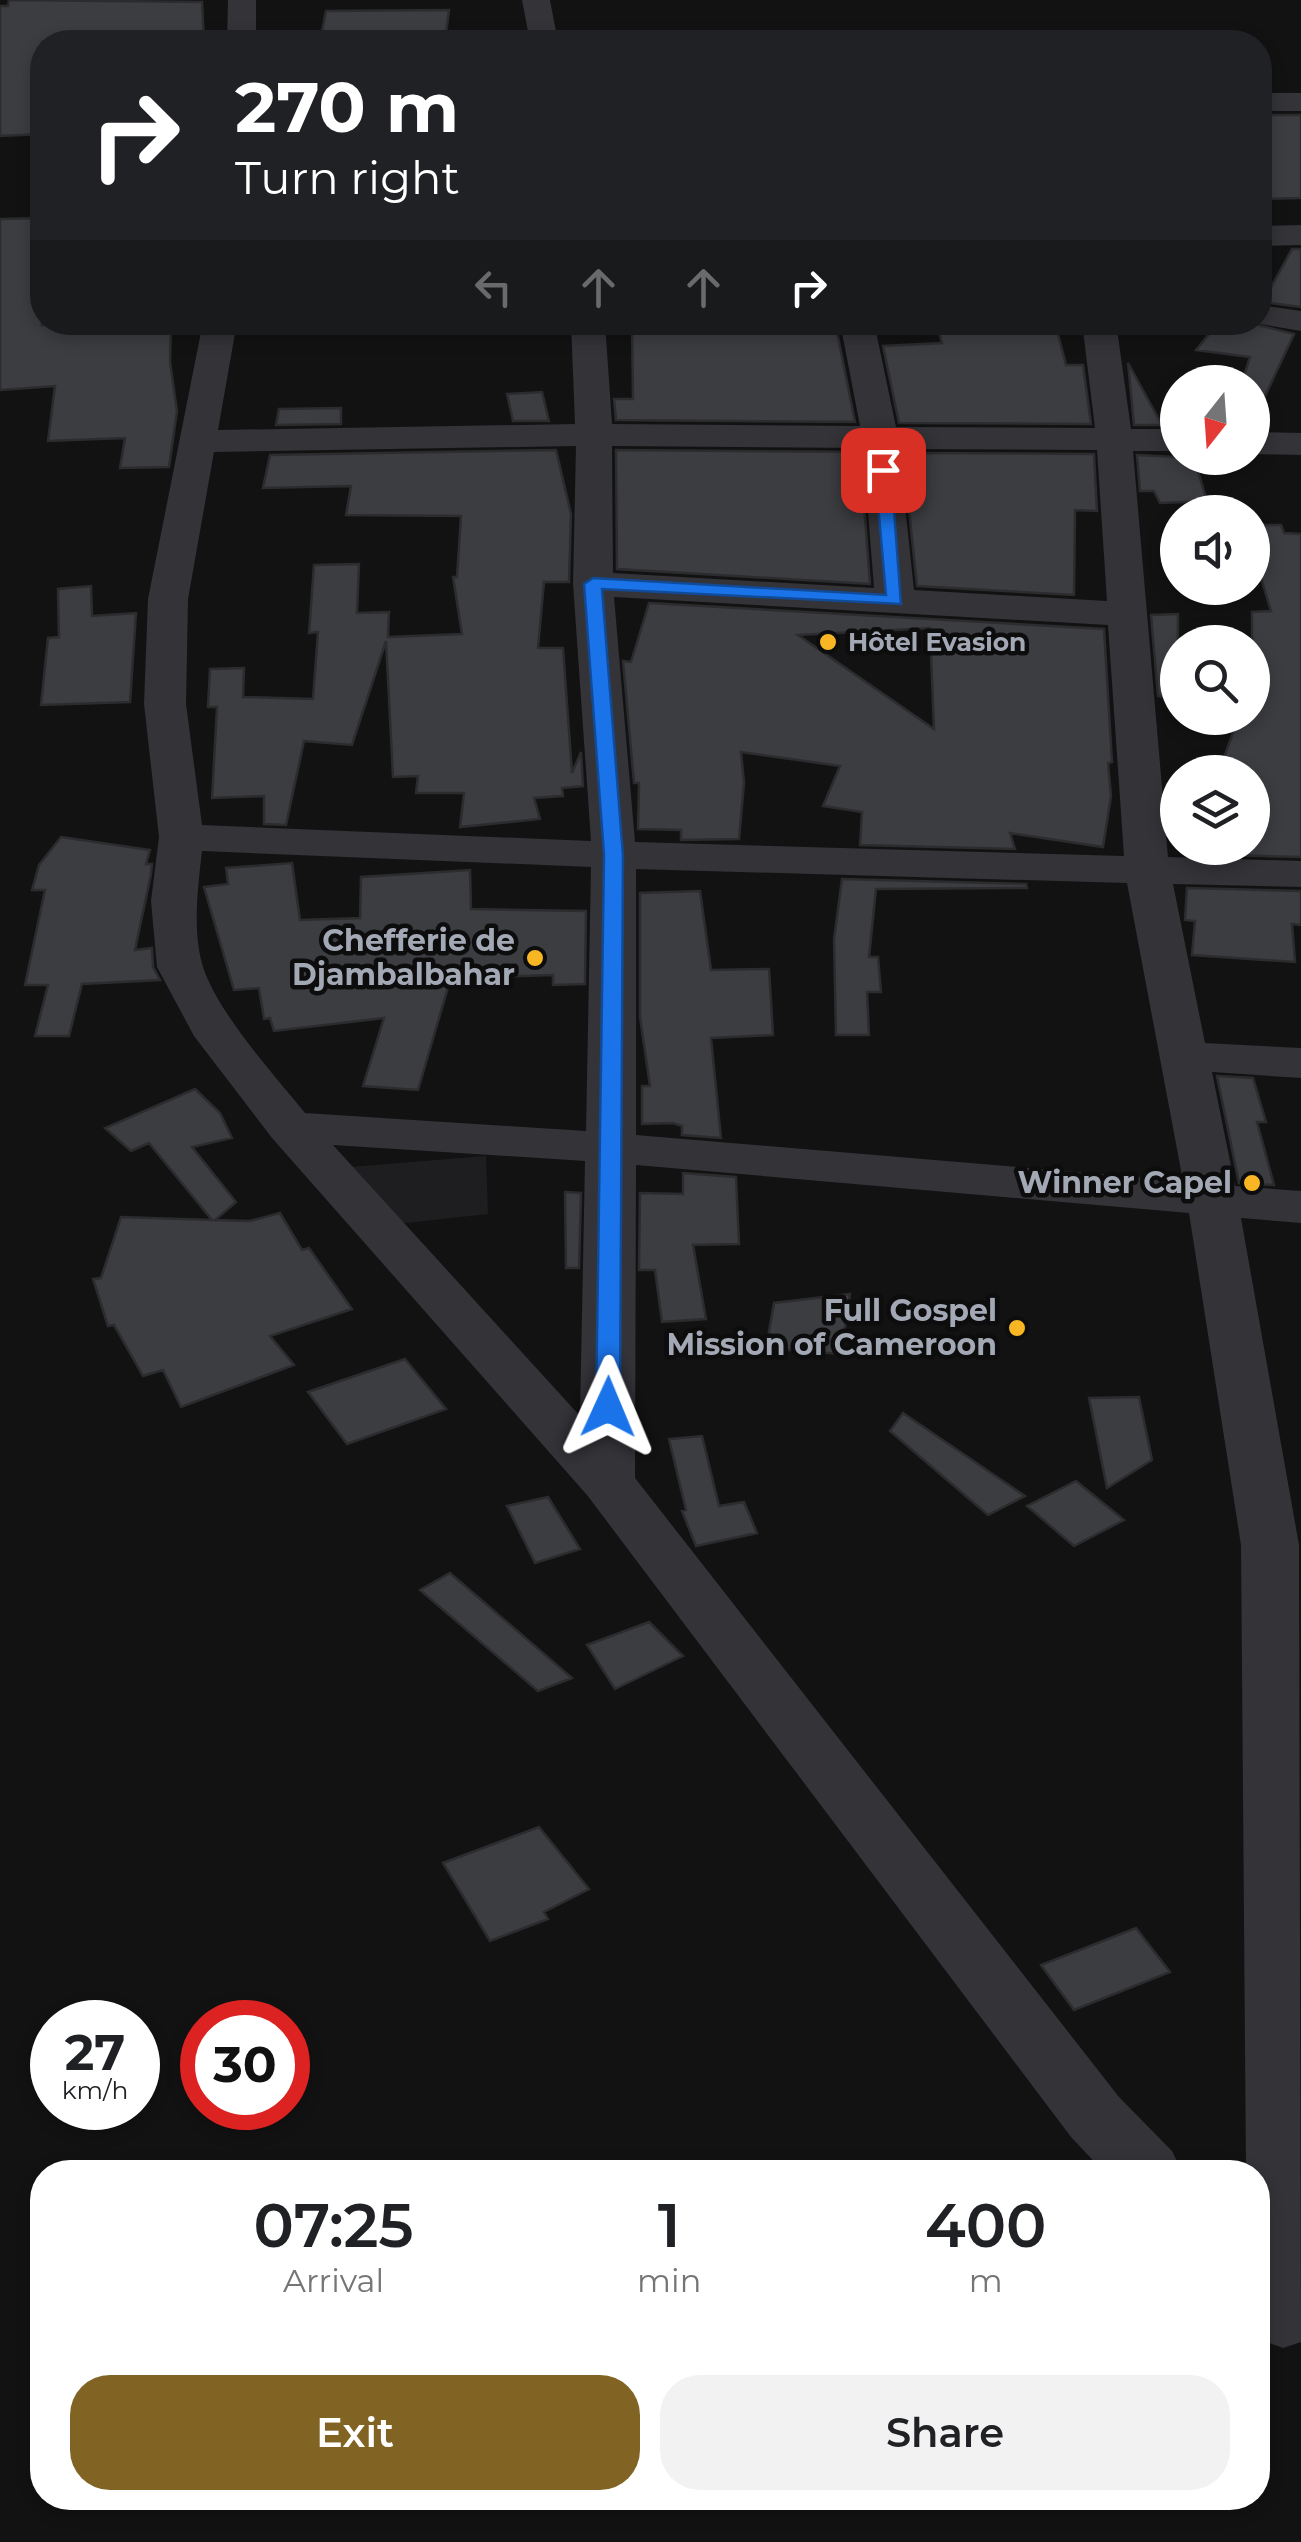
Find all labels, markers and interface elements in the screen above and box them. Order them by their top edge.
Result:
text: 270 m [235,64,459,150]
icon: right [70,70,200,200]
text: Turn right [235,150,460,205]
icon: left [466,260,521,315]
icon: ahead [571,260,626,315]
icon: ahead [676,260,731,315]
icon: right [781,260,836,315]
north arrow [1160,365,1270,475]
map controls [1160,365,1270,865]
pin [841,428,926,513]
icon: arrive [856,443,911,498]
button: sound [1160,495,1270,605]
button: search [1160,625,1270,735]
place label: Hôtel Evasion [848,627,1026,657]
marker: Hôtel Evasion [817,631,839,653]
button: layers [1160,755,1270,865]
place label: Chefferie de Djambalbahar [292,922,515,993]
marker: Chefferie de Djambalbahar [524,947,546,969]
place label: Winner Capel [1018,1164,1232,1201]
marker: Winner Capel [1241,1172,1263,1194]
place label: Full Gospel Mission of Cameroon [666,1292,997,1363]
marker: Full Gospel Mission of Cameroon [1006,1317,1028,1339]
position arrow [556,1355,660,1459]
speed limit sign: 30 [180,2000,310,2130]
text: 27 [65,2022,125,2083]
text: km/h [62,2075,128,2105]
text: 07:25 [254,2189,414,2262]
text: 1 [658,2189,681,2262]
text: 400 [925,2189,1046,2262]
text: Arrival [283,2261,384,2300]
text: min [637,2261,701,2300]
text: m [969,2261,1003,2300]
button: Exit [70,2375,640,2490]
button: Share [660,2375,1230,2490]

